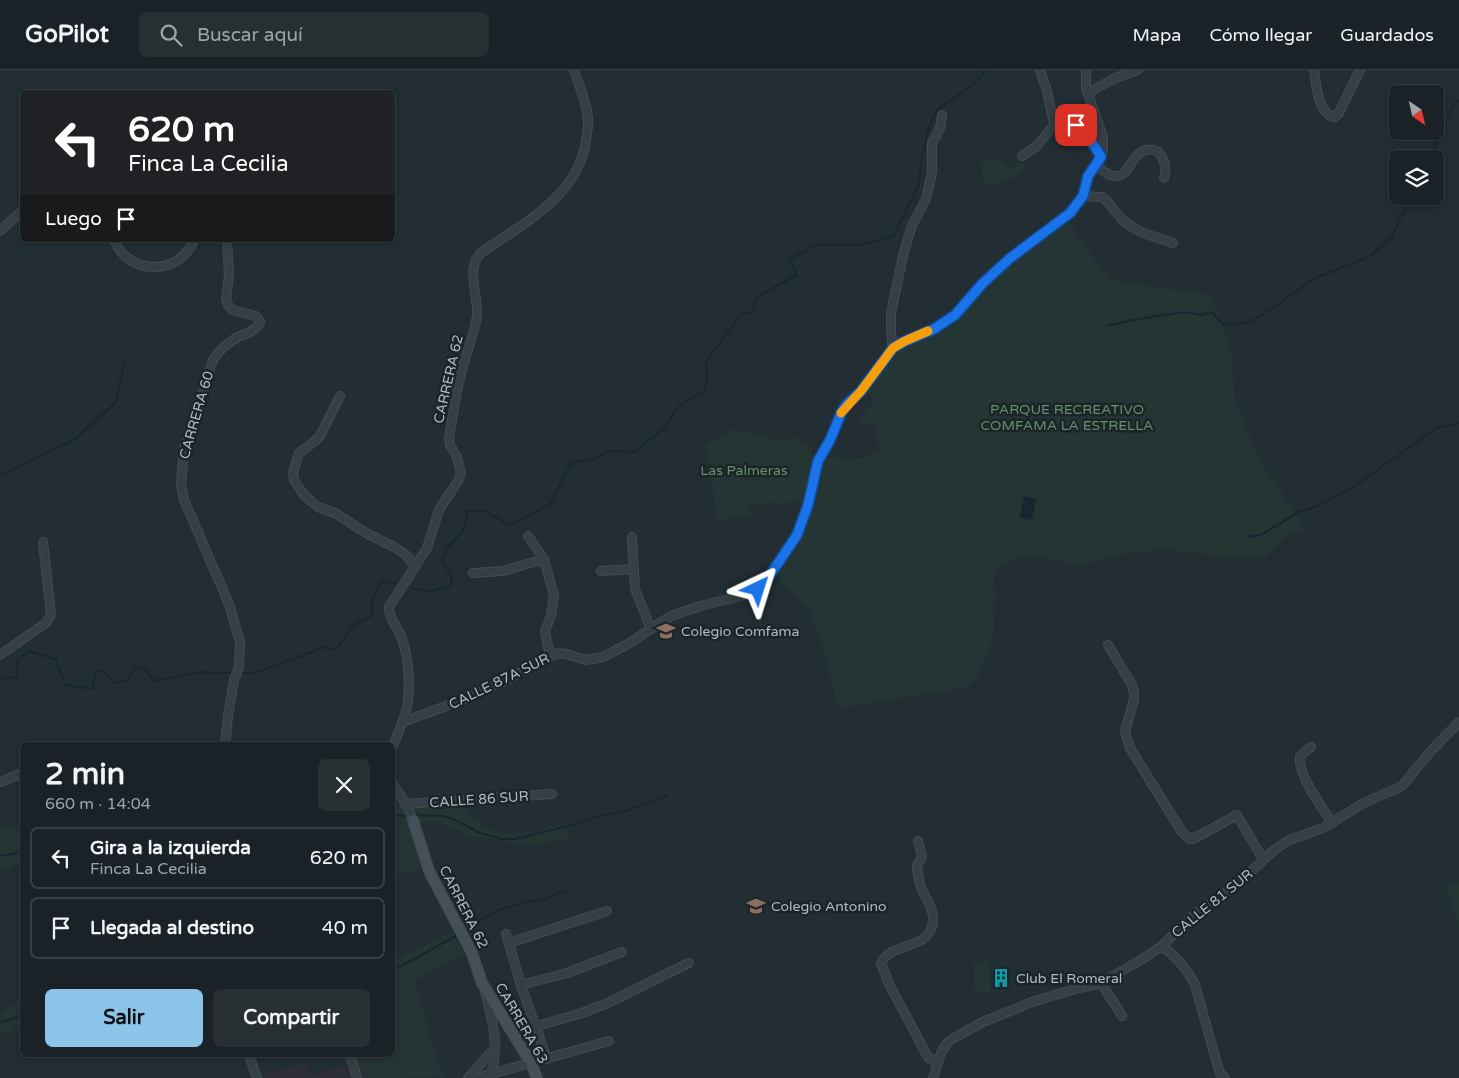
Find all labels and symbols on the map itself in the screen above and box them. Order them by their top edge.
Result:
north arrow [1389,85,1444,140]
pin [1055,104,1097,146]
street label: CARRERA 62 [430,333,467,425]
street label: CARRERA 60 [176,369,217,461]
park label: PARQUE RECREATIVO COMFAMA LA ESTRELLA [981,401,1153,434]
park label: Las Palmeras [700,462,788,479]
position arrow [731,562,783,614]
school or university icon: Colegio Comfama [655,620,677,642]
place label: Colegio Comfama [681,623,799,640]
street label: CALLE 87A SUR [446,650,552,713]
street label: CALLE 86 SUR [429,788,529,811]
street label: CARRERA 62 [435,863,492,951]
street label: CALLE 81 SUR [1168,866,1256,941]
school or university icon: Colegio Antonino [745,895,767,917]
place label: Colegio Antonino [771,898,886,915]
building icon: Club El Romeral [990,967,1012,989]
place label: Club El Romeral [1016,970,1122,987]
street label: CARRERA 63 [492,980,552,1067]

